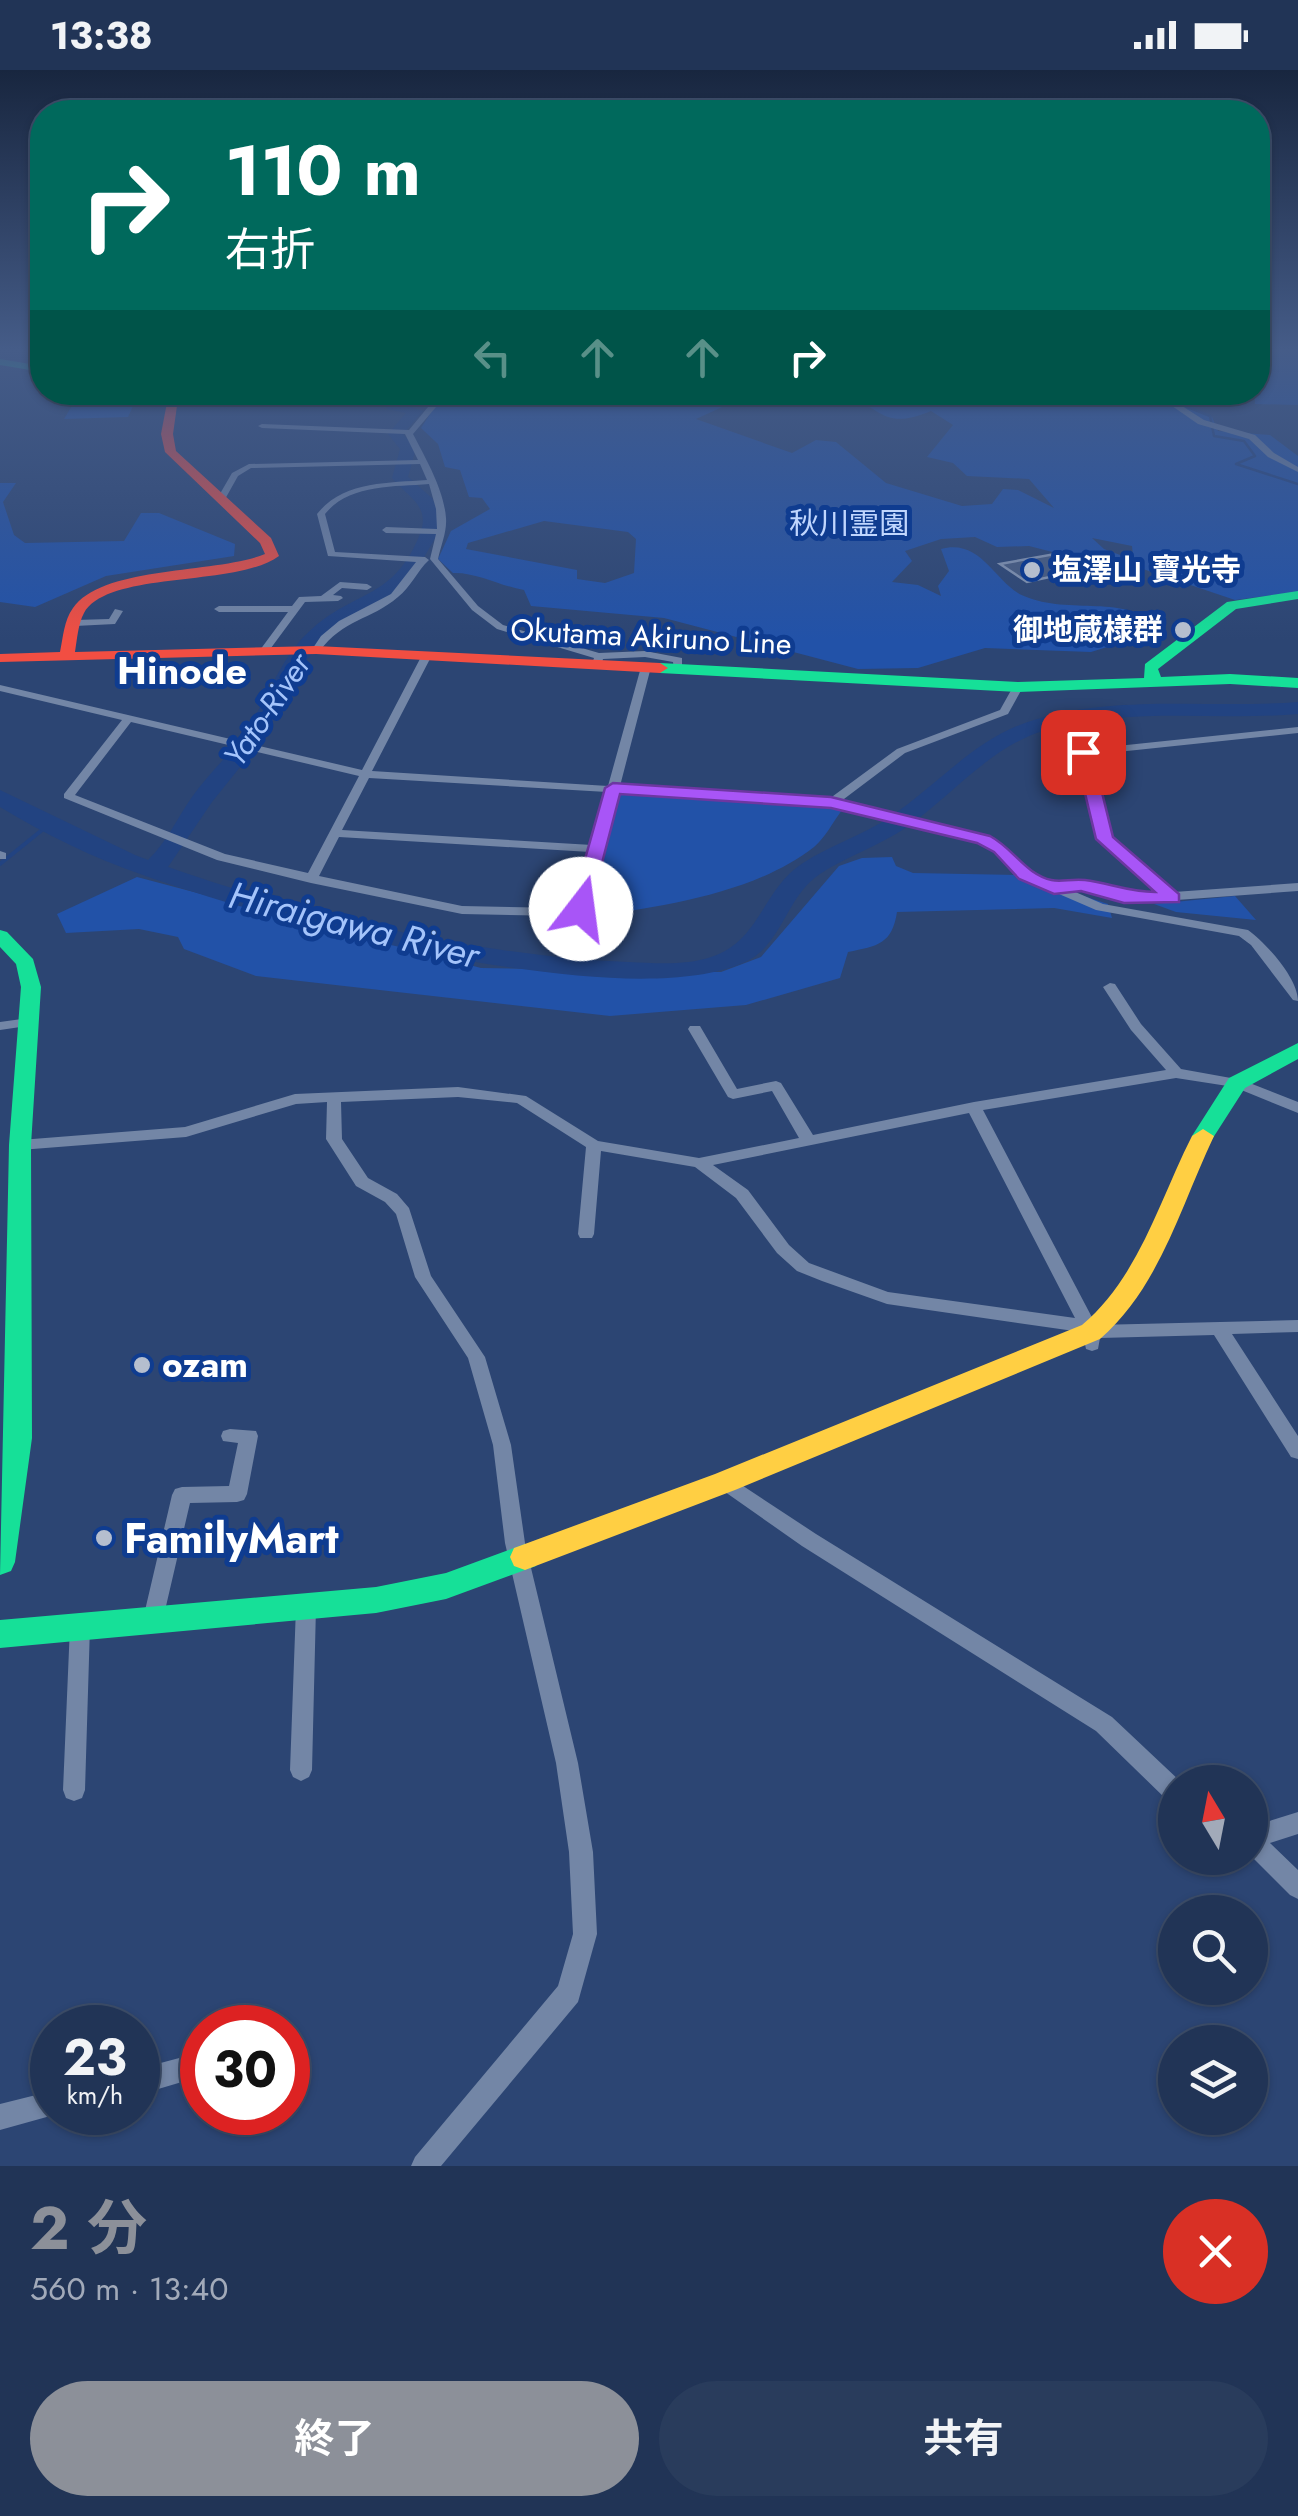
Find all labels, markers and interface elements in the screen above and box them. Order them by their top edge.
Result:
text: 13:38 [50,8,153,63]
text: 110 m [225,120,421,221]
icon: right [60,140,190,270]
text: 右折 [225,217,315,282]
icon: left [465,330,520,385]
icon: ahead [570,330,625,385]
icon: ahead [675,330,730,385]
icon: right [780,330,835,385]
park label: 秋川霊園 [789,502,909,545]
place label: 塩澤山 寶光寺 [1052,548,1241,591]
marker: 塩澤山 寶光寺 [1021,559,1043,581]
street label: Okutama Akiruno Line [509,608,793,665]
place label: 御地蔵様群 [1013,608,1163,651]
marker: 御地蔵様群 [1172,619,1194,641]
water label: Yato-River [212,642,323,776]
district label: Hinode [117,643,247,698]
pin [1041,710,1126,795]
icon: arrive [1056,725,1111,780]
position arrow [529,857,633,961]
water label: Hiraigawa River [223,867,487,983]
place label: ozam [162,1340,248,1390]
marker: ozam [131,1354,153,1376]
place label: FamilyMart [124,1508,339,1569]
marker: FamilyMart [93,1527,115,1549]
north arrow [1158,1765,1268,1875]
map controls [1158,1765,1268,2135]
button: search [1158,1895,1268,2005]
speed limit sign: 30 [180,2005,310,2135]
text: 23 [63,2021,127,2094]
button: layers [1158,2025,1268,2135]
text: km/h [67,2077,123,2113]
text: 2 分 [30,2185,147,2272]
button: close [1163,2199,1268,2304]
text: 560 m · 13:40 [30,2266,228,2312]
button: 終了 [30,2381,639,2496]
button: 共有 [659,2381,1268,2496]

